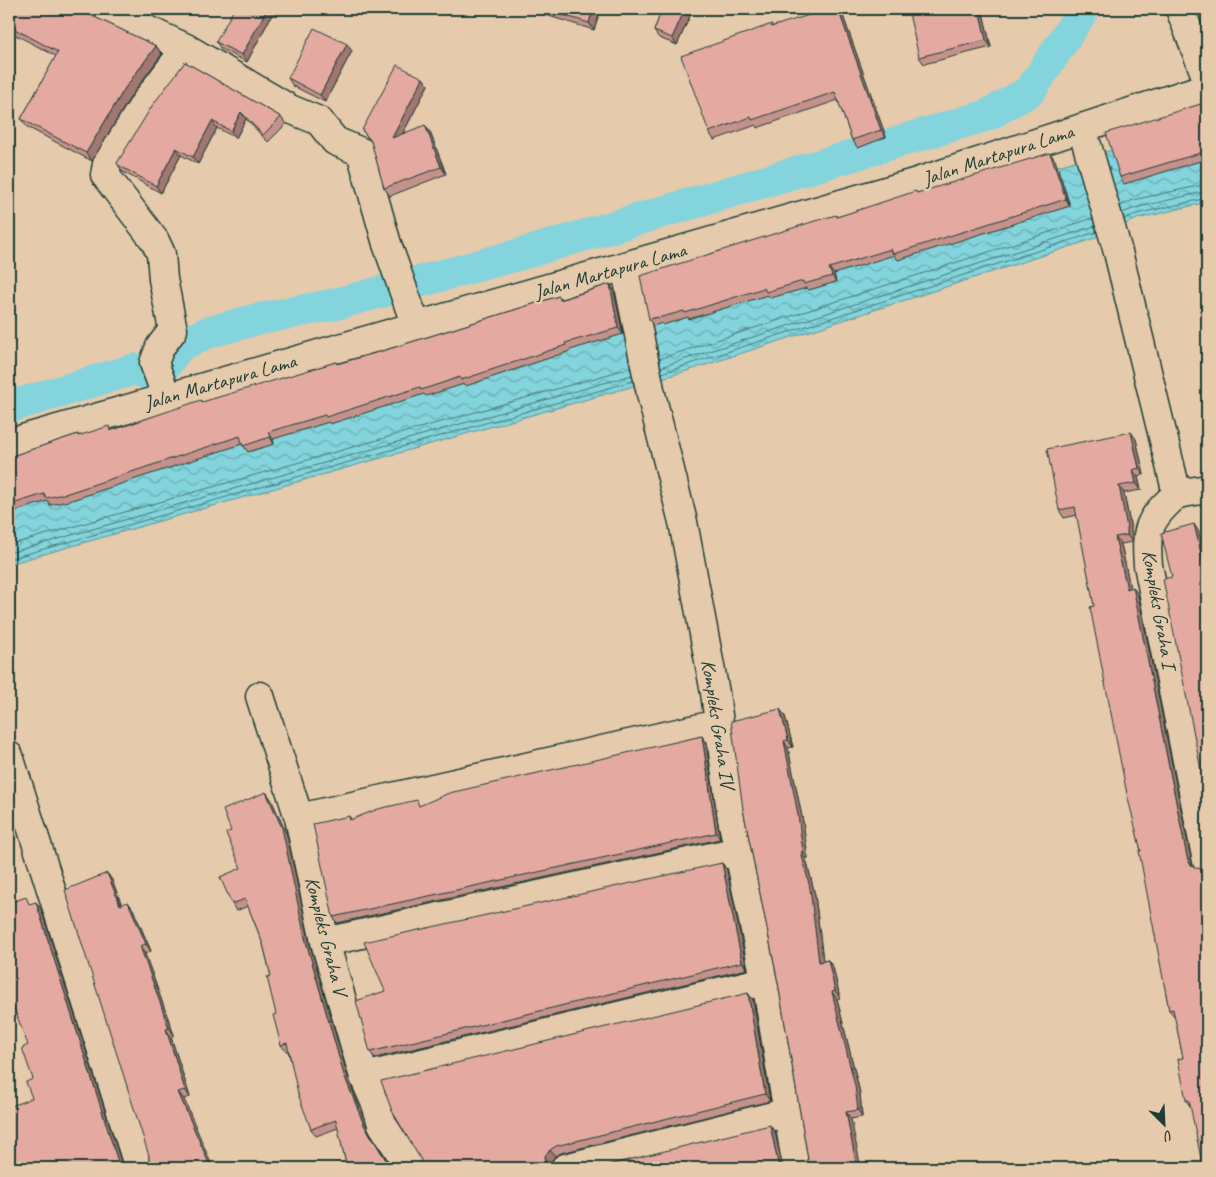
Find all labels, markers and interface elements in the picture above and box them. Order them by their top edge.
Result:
street label: Jalan Martapura Lama [919,118,1078,191]
street label: Jalan Martapura Lama [530,237,691,305]
street label: Jalan Martapura Lama [140,348,301,416]
street label: Kompleks Graha I [1136,548,1183,675]
street label: Kompleks Graha IV [695,658,741,794]
street label: Kompleks Graha V [299,874,354,1002]
north arrow [1138,1100,1188,1150]
text: U [1160,1126,1176,1146]

